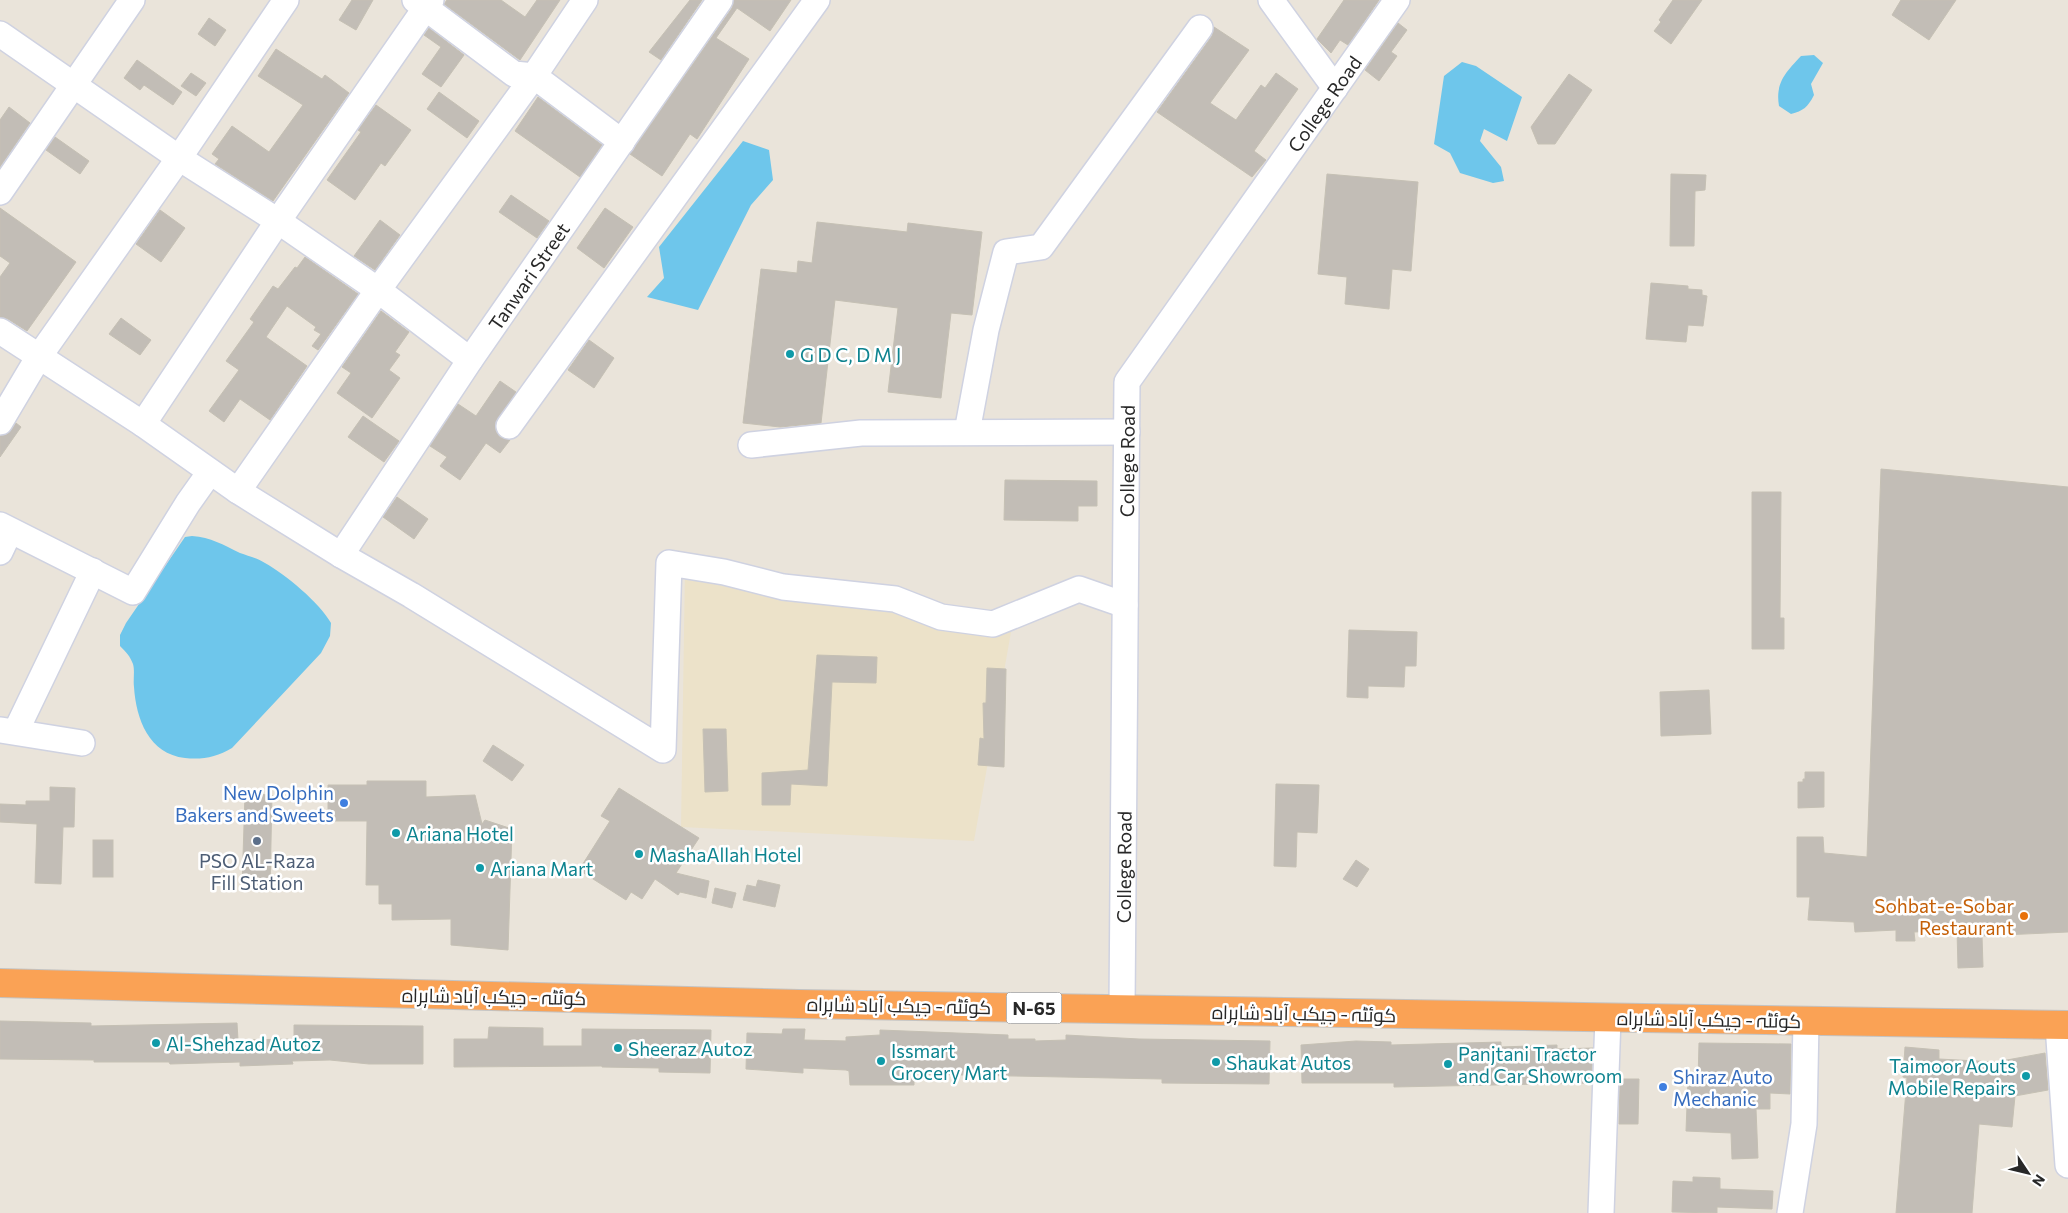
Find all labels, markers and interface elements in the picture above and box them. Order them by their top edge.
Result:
street label: College Road [1282,51,1366,156]
street label: Tanwari Street [483,218,574,334]
place label: G D C, D M J [800,343,901,366]
marker: G D C, D M J [784,348,796,360]
street label: College Road [1114,405,1138,517]
place label: New Dolphin Bakers and Sweets [175,781,334,826]
marker: New Dolphin Bakers and Sweets [338,797,350,809]
street label: College Road [1111,811,1135,923]
place label: Ariana Hotel [406,822,514,845]
marker: Ariana Hotel [390,827,402,839]
marker: PSO AL-Raza Fill Station [251,835,263,847]
place label: MashaAllah Hotel [649,843,802,866]
marker: MashaAllah Hotel [633,848,645,860]
place label: PSO AL-Raza Fill Station [199,849,315,894]
place label: Ariana Mart [490,857,594,880]
marker: Ariana Mart [474,862,486,874]
place label: Sohbat-e-Sobar Restaurant [1874,894,2014,939]
marker: Sohbat-e-Sobar Restaurant [2018,910,2030,922]
street label: کوئٹہ - جیکب آباد شاہراہ [402,983,586,1011]
street label: کوئٹہ - جیکب آباد شاہراہ [807,992,991,1020]
road number: N-65 [1006,992,1062,1024]
street label: کوئٹہ - جیکب آباد شاہراہ [1212,1000,1396,1028]
street label: کوئٹہ - جیکب آباد شاہراہ [1617,1006,1801,1034]
place label: Al-Shehzad Autoz [166,1032,321,1055]
marker: Al-Shehzad Autoz [150,1037,162,1049]
place label: Sheeraz Autoz [628,1037,752,1060]
place label: Issmart Grocery Mart [891,1039,1008,1084]
marker: Sheeraz Autoz [612,1042,624,1054]
place label: Panjtani Tractor and Car Showroom [1458,1042,1622,1087]
place label: Shaukat Autos [1226,1051,1351,1074]
place label: Taimoor Aouts Mobile Repairs [1888,1054,2016,1099]
marker: Issmart Grocery Mart [875,1055,887,1067]
marker: Shaukat Autos [1210,1056,1222,1068]
marker: Panjtani Tractor and Car Showroom [1442,1058,1454,1070]
place label: Shiraz Auto Mechanic [1673,1065,1773,1110]
marker: Taimoor Aouts Mobile Repairs [2020,1070,2032,1082]
marker: Shiraz Auto Mechanic [1657,1081,1669,1093]
north arrow [2003,1148,2053,1198]
text: N [2029,1172,2049,1190]

